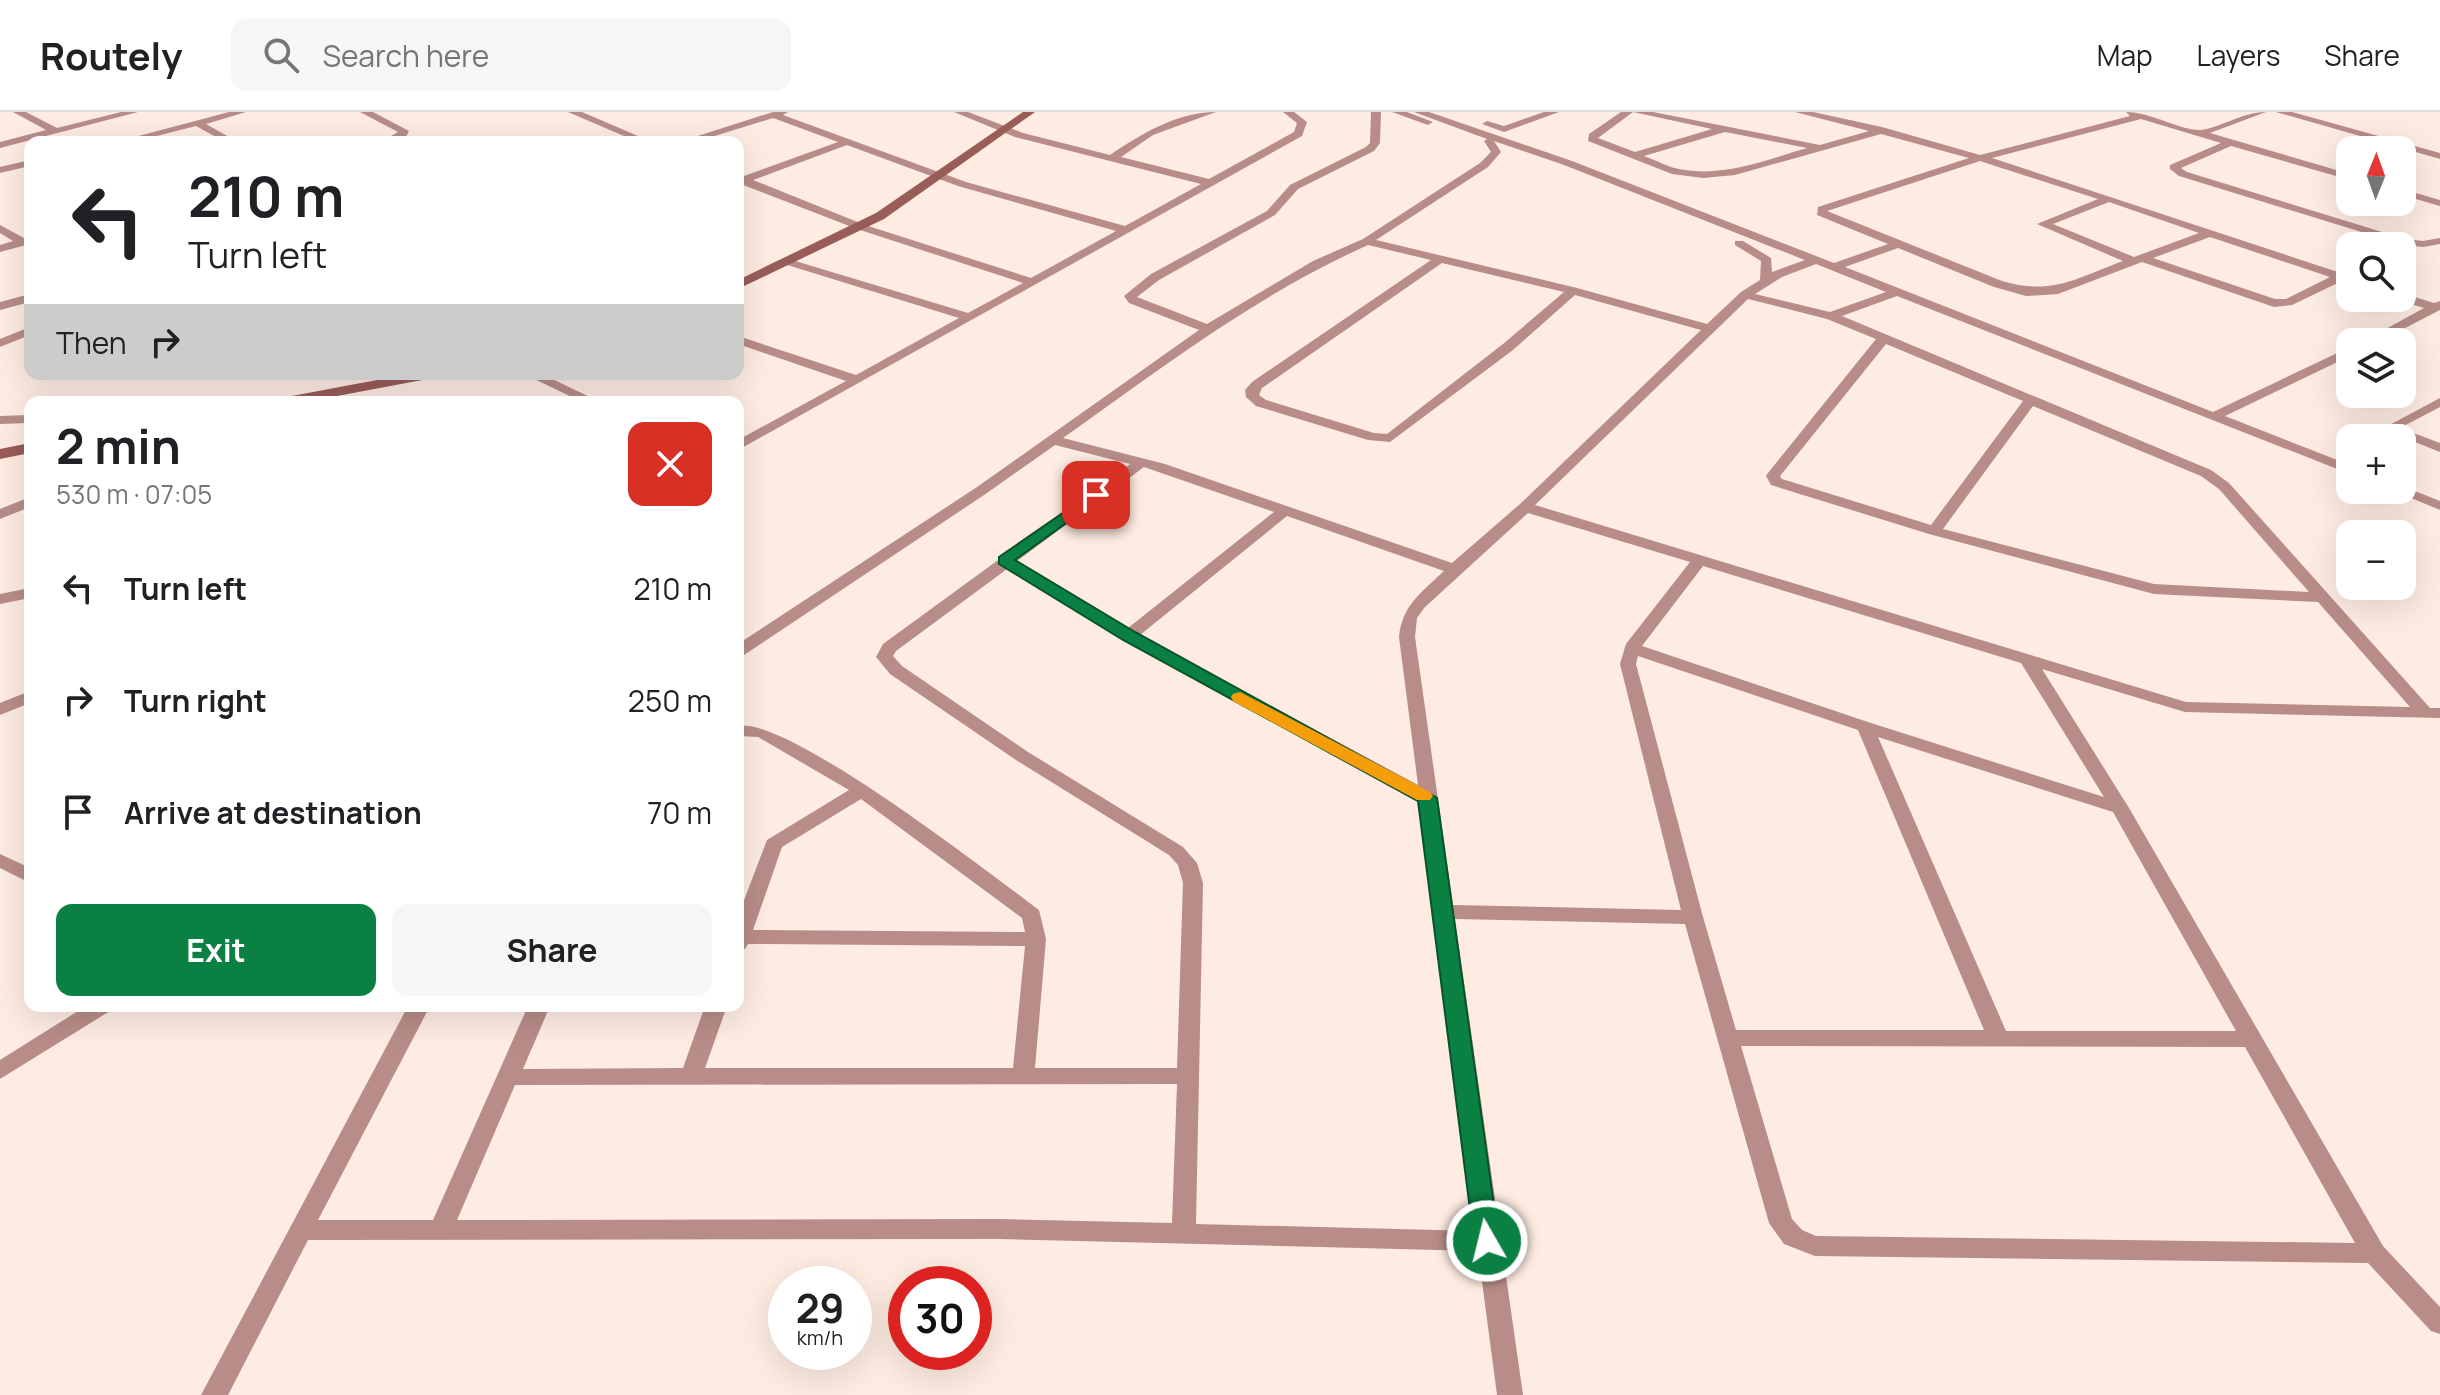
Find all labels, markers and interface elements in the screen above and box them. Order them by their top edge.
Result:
search box [231,19,791,91]
text: Routely [40,29,183,81]
icon: search [259,33,303,77]
text: Search here [323,35,489,76]
text: Map [2097,36,2153,74]
text: Layers [2197,36,2280,74]
text: Share [2324,36,2400,74]
north arrow [2336,136,2416,216]
map controls [2336,136,2416,600]
text: 210 m [188,157,344,234]
icon: left [56,168,160,272]
text: Turn left [188,230,327,279]
button: search [2336,232,2416,312]
icon: right [143,320,187,364]
text: Then [56,322,127,363]
button: layers [2336,328,2416,408]
text: 2 min [56,413,181,478]
button: close [628,422,712,506]
button: + [2336,424,2416,504]
pin [1062,461,1130,529]
icon: arrive [1074,473,1118,517]
text: 530 m · 07:05 [56,476,212,512]
button: − [2336,520,2416,600]
icon: left [56,566,100,610]
text: Turn left [124,568,247,609]
text: 210 m [633,568,712,609]
icon: right [56,678,100,722]
text: Turn right [124,680,267,721]
text: 250 m [628,680,712,721]
icon: arrive [56,790,100,834]
text: Arrive at destination [124,792,422,833]
text: 70 m [647,792,712,833]
button: Exit [56,904,376,996]
button: Share [392,904,712,996]
position arrow [1445,1199,1529,1283]
speed limit sign: 30 [888,1266,992,1370]
text: 29 [796,1280,844,1335]
text: km/h [797,1324,843,1351]

